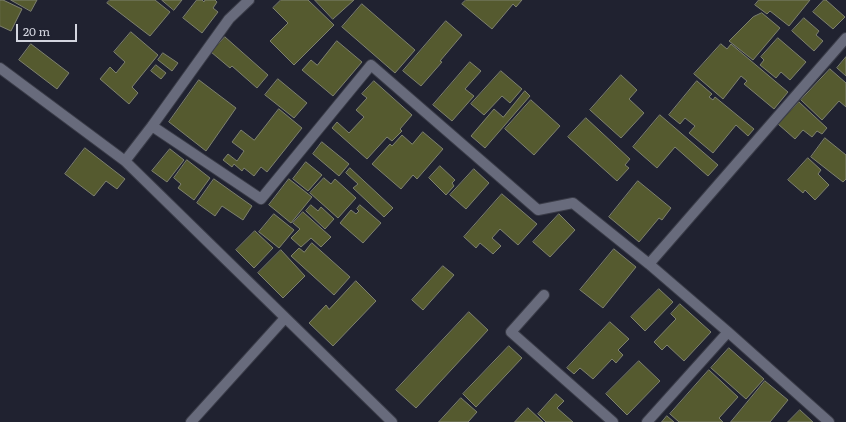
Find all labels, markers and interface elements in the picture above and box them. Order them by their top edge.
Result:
scale bar [18,16,79,42]
text: 20 m [23,22,50,40]

